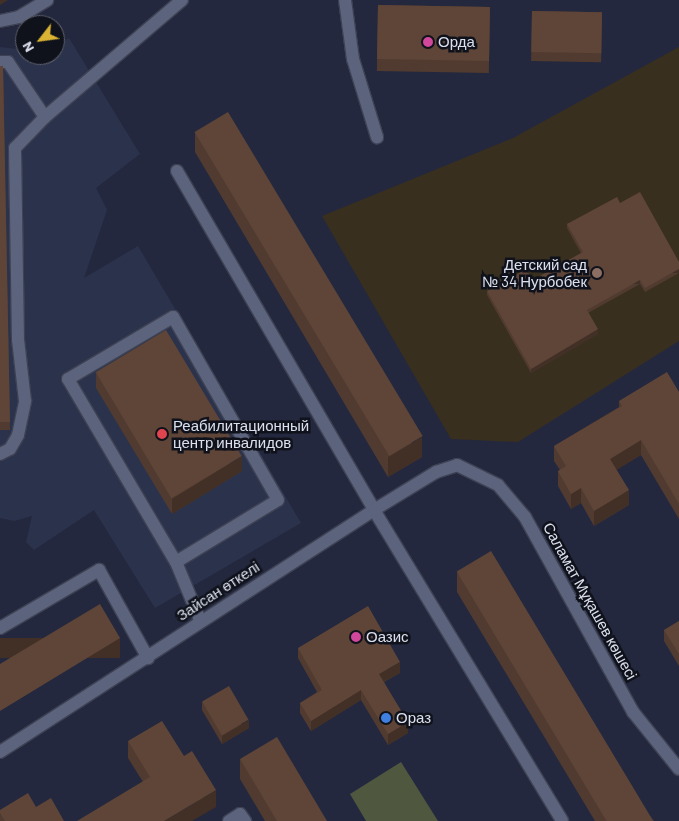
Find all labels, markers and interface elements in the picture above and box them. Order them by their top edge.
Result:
north arrow [15,15,65,65]
place label: Орда [438,33,475,51]
marker: Орда [422,36,434,48]
text: N [18,39,37,56]
place label: Детский сад № 34 Нурбобек [482,255,587,290]
marker: Детский сад № 34 Нурбобек [591,267,603,279]
place label: Реабилитационный центр инвалидов [173,416,309,451]
marker: Реабилитационный центр инвалидов [155,427,169,441]
street label: Саламат Мұқашев көшесі [539,519,641,683]
street label: Зайсан өткелі [173,558,263,624]
place label: Оазис [366,628,409,646]
marker: Оазис [350,631,362,643]
place label: Ораз [396,709,431,727]
marker: Ораз [380,712,392,724]

